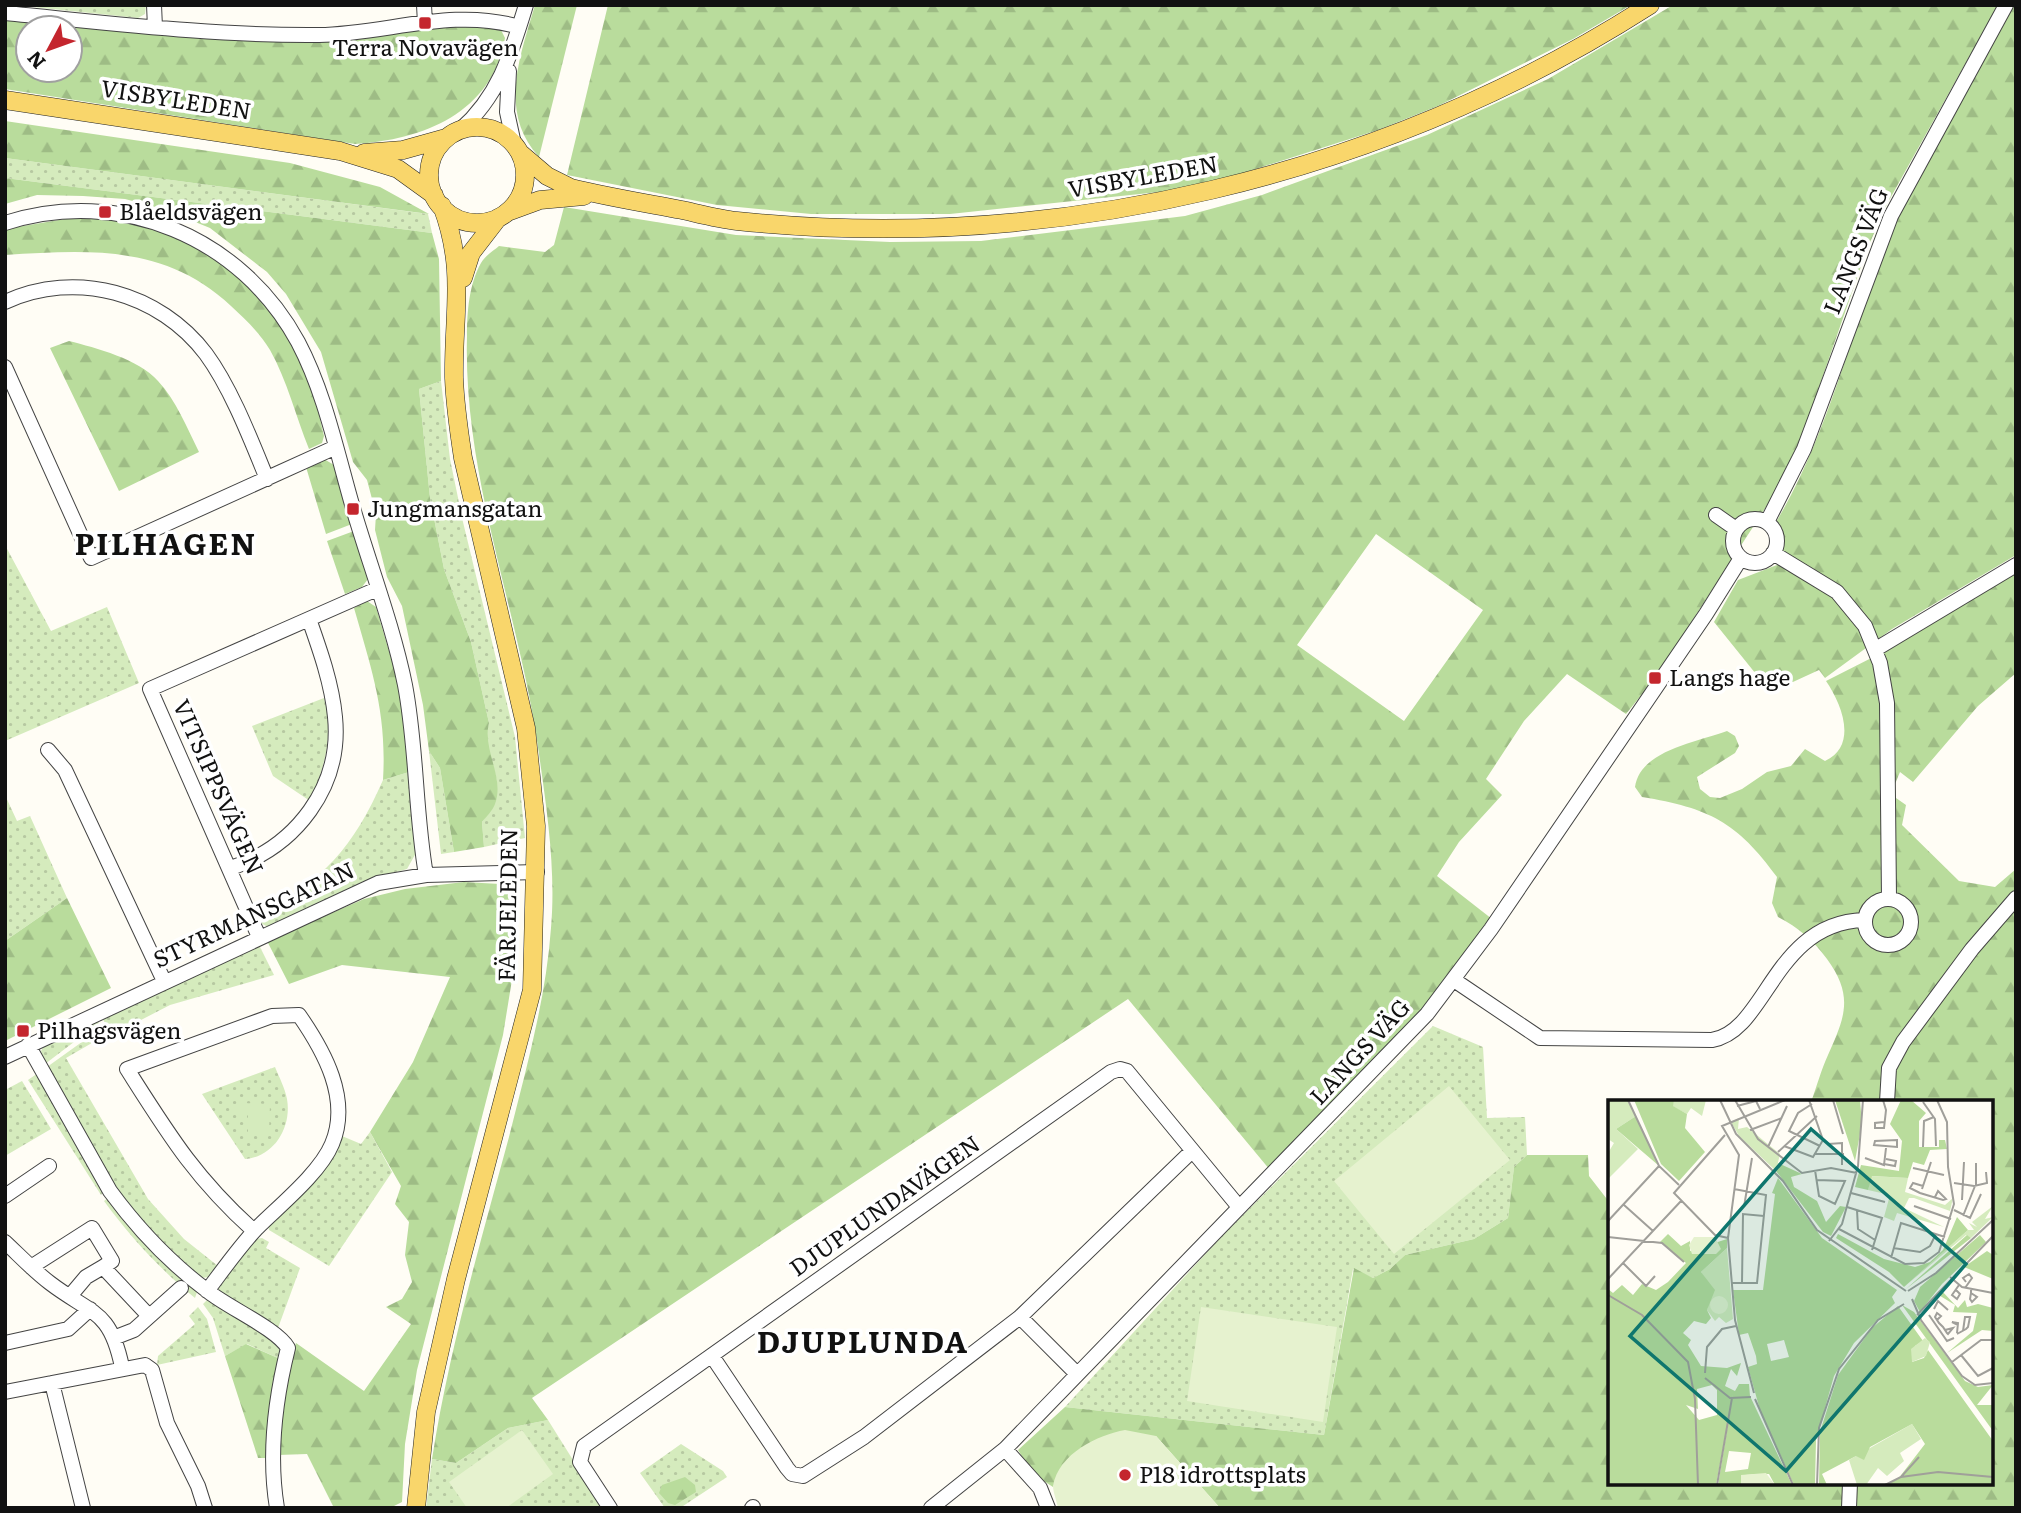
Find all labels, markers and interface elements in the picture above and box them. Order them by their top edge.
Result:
north arrow [14,14,84,84]
marker: Terra Novavägen [417,15,433,31]
place label: Terra Novavägen [332,29,518,63]
text: N [20,46,51,76]
street label: VISBYLEDEN [99,69,254,127]
street label: VISBYLEDEN [1065,145,1220,205]
street label: LANGS VÄG [1813,182,1895,319]
place label: Blåeldsvägen [119,193,262,227]
marker: Blåeldsvägen [97,204,113,220]
place label: Jungmansgatan [367,490,542,524]
marker: Jungmansgatan [345,501,361,517]
district label: PILHAGEN [75,520,258,564]
place label: Langs hage [1669,659,1790,693]
marker: Langs hage [1647,670,1663,686]
street label: VITSIPPSVÄGEN [166,693,274,879]
street label: FÄRJELEDEN [488,828,524,982]
street label: STYRMANSGATAN [147,852,360,975]
street label: LANGS VÄG [1300,990,1417,1111]
place label: Pilhagsvägen [37,1012,181,1046]
marker: Pilhagsvägen [15,1023,31,1039]
inset map [1608,1100,1993,1485]
street label: DJUPLUNDAVÄGEN [781,1126,986,1283]
district label: DJUPLUNDA [757,1318,969,1362]
place label: P18 idrottsplats [1139,1456,1306,1490]
marker: P18 idrottsplats [1117,1467,1133,1483]

